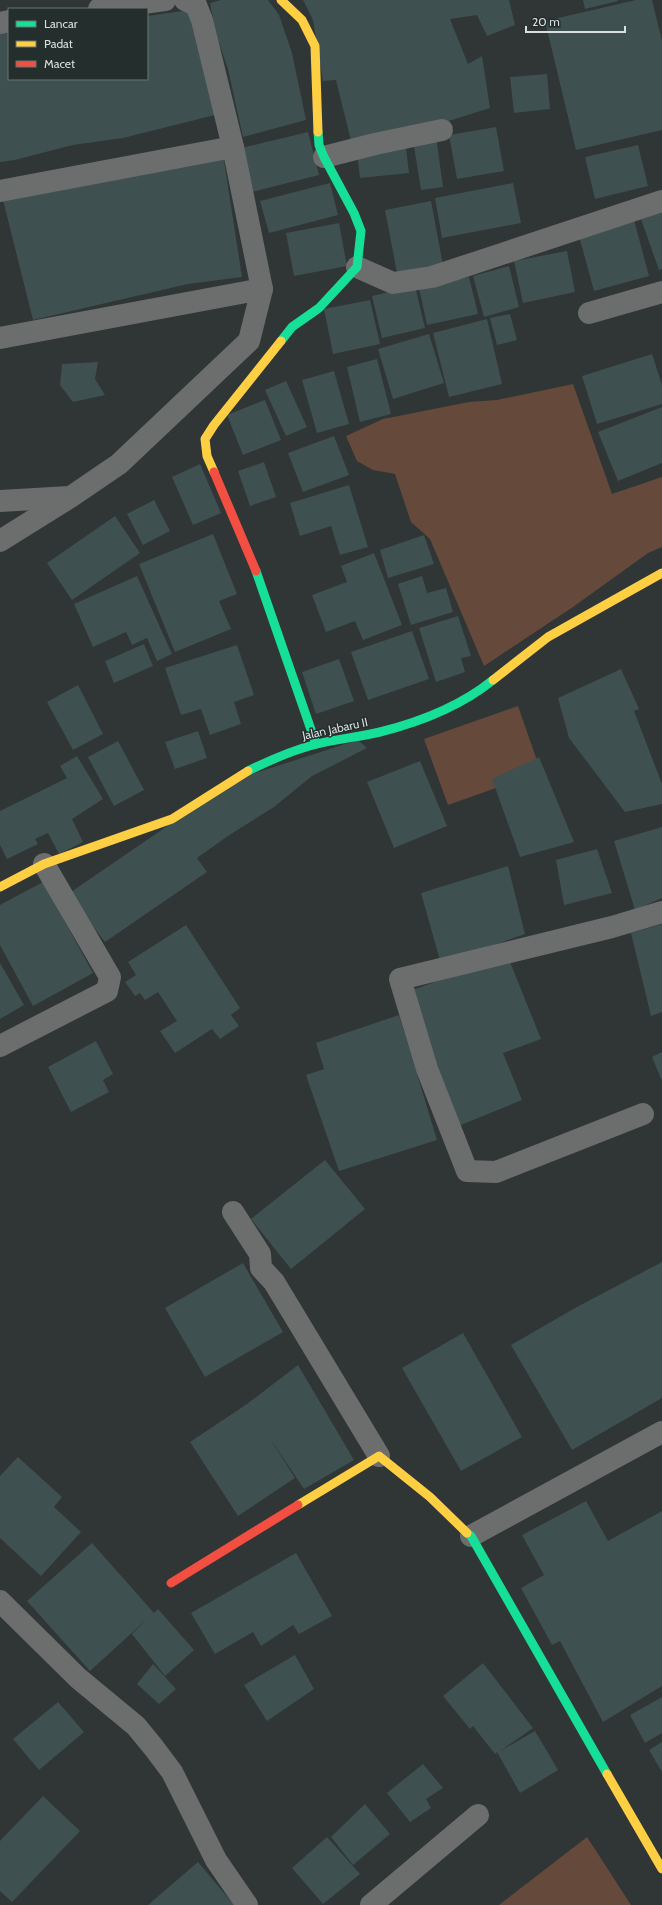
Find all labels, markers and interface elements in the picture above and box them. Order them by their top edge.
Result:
legend [8,8,148,80]
scale bar [526,8,625,34]
text: 20 m [532,14,560,29]
text: Lancar [44,16,78,31]
text: Padat [44,36,73,51]
text: Macet [44,56,75,71]
street label: Jalan Jabaru II [300,714,369,743]

